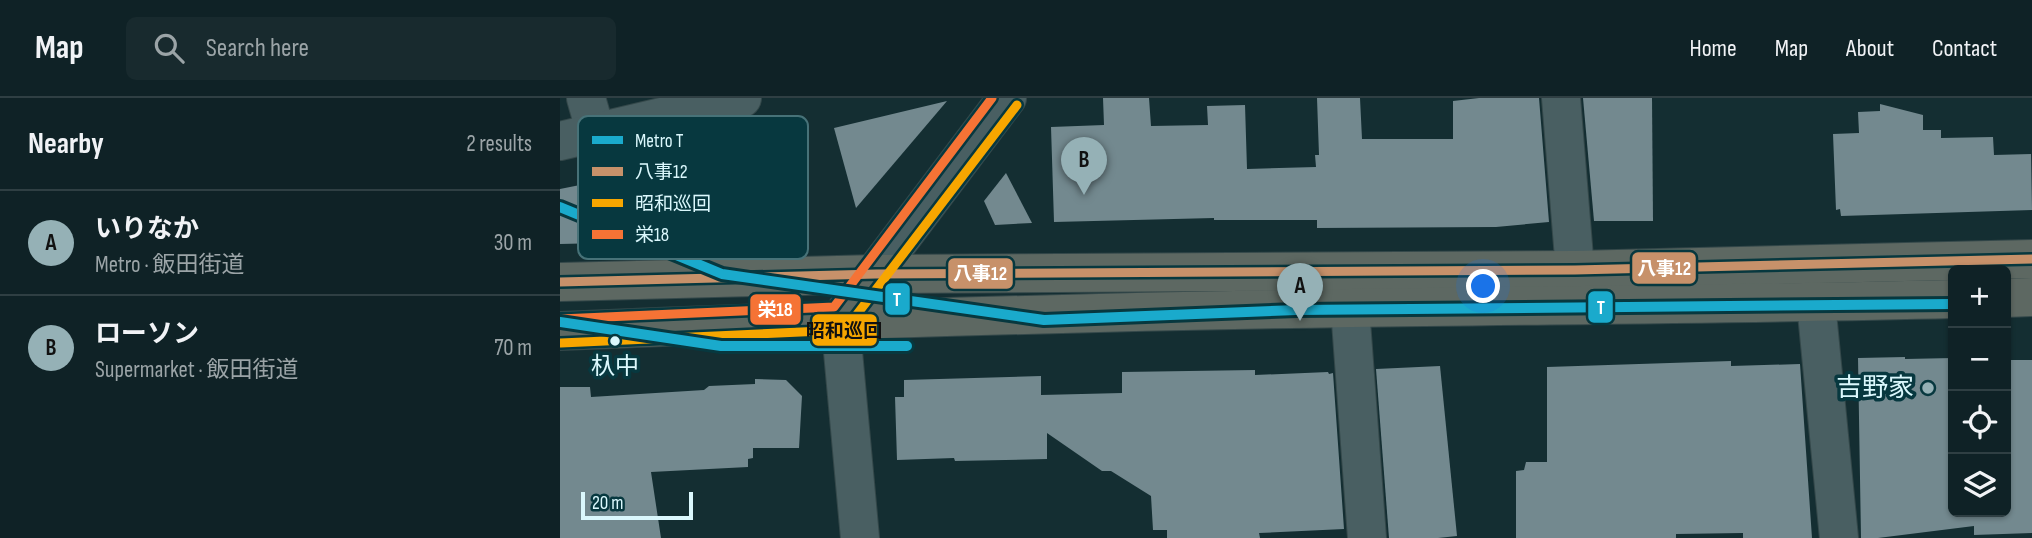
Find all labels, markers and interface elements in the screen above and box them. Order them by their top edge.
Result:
search box [126,17,616,80]
text: Map [35,28,84,68]
icon: search [150,29,188,67]
text: Search here [206,33,309,64]
text: Home [1689,34,1737,63]
text: Map [1775,34,1808,63]
text: About [1846,34,1894,63]
text: Contact [1932,34,1997,63]
legend [578,116,808,259]
text: Nearby [28,126,104,162]
text: 2 results [466,130,532,158]
text: Metro T [635,130,684,153]
pin: B [1061,137,1107,195]
text: 八事12 [635,161,688,184]
text: 昭和巡回 [635,193,711,216]
text: いりなか [95,214,199,245]
text: 栄18 [635,224,669,247]
text: A [46,229,56,257]
text: 30 m [494,229,532,257]
text: Metro · 飯田街道 [95,251,245,279]
line badge: 八事12 [1631,251,1697,285]
line badge: 八事12 [947,257,1014,290]
text: 八事12 [1637,258,1691,281]
text: 八事12 [953,263,1007,286]
pin: A [1277,263,1323,321]
map controls [1948,265,2011,517]
button: + [1948,265,2011,328]
your location [1466,269,1500,303]
line badge: T [884,282,911,316]
text: T [893,289,901,312]
line badge: T [1587,290,1614,324]
line badge: 栄18 [749,293,802,326]
text: T [1597,297,1605,320]
text: 栄18 [757,299,793,322]
line badge: 昭和巡回 [811,313,878,347]
text: ローソン [95,319,199,350]
text: 昭和巡回 [806,320,882,343]
button: − [1948,328,2011,391]
text: B [46,334,56,362]
text: 70 m [494,334,532,362]
marker: 杁中 [608,334,622,348]
place label: 杁中 [591,352,639,381]
text: Supermarket · 飯田街道 [95,356,299,384]
place label: 吉野家 [1836,373,1914,404]
marker: 吉野家 [1920,380,1936,396]
button: locate [1948,391,2011,454]
button: layers [1948,454,2011,517]
scale bar [581,489,693,521]
text: 20 m [592,492,624,515]

